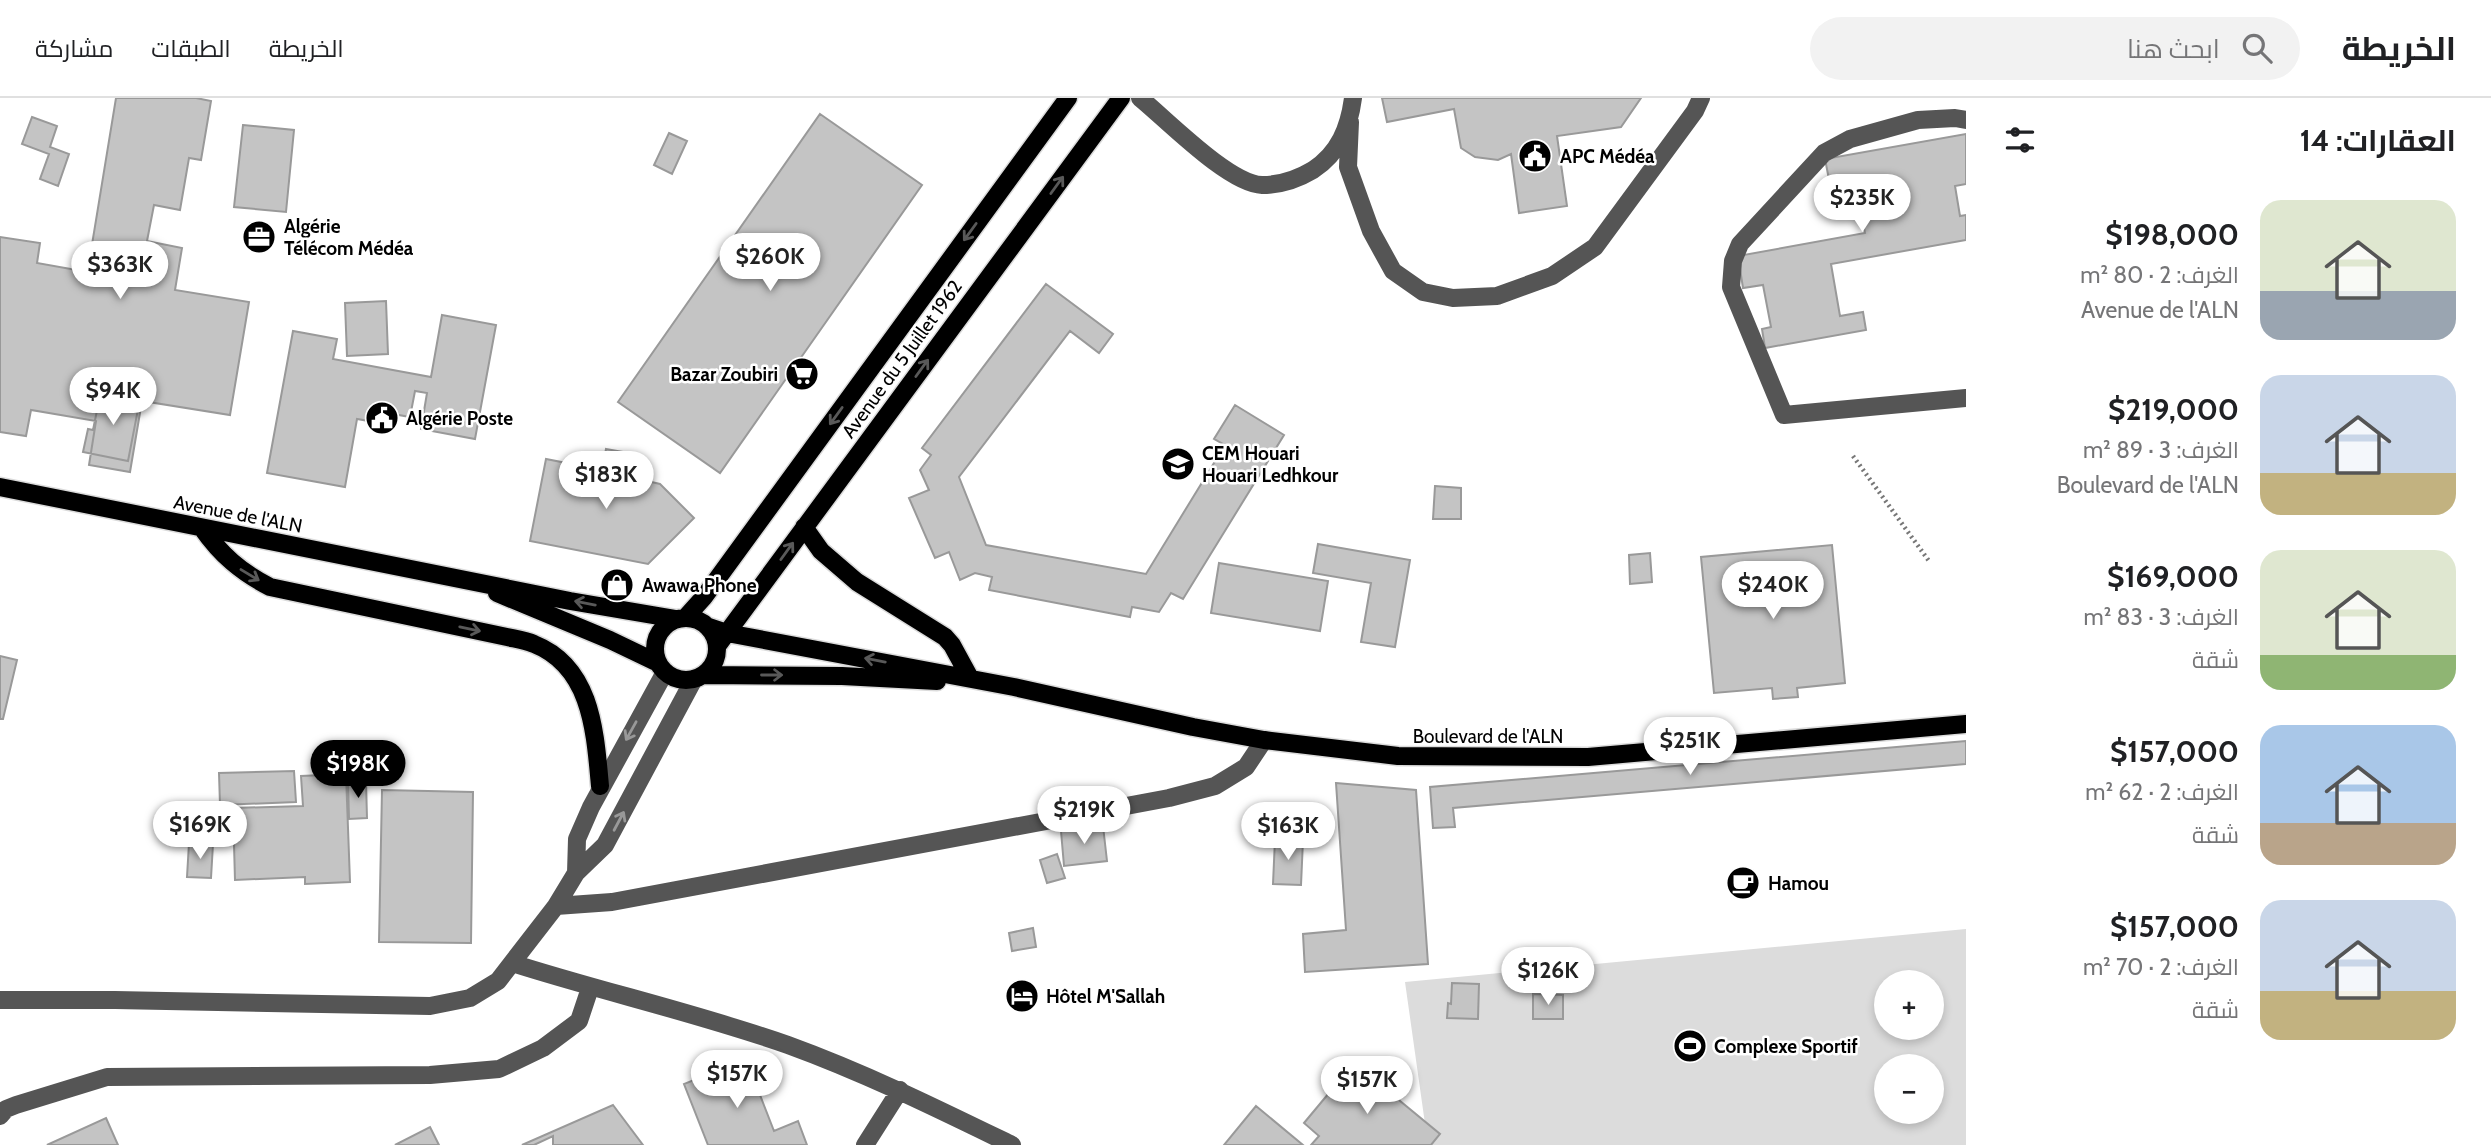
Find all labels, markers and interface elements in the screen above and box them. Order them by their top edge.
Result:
search box [1810,17,2300,80]
text: الخريطة [2342,28,2456,68]
icon: search [2238,29,2276,67]
text: ابحث هنا [2127,33,2220,65]
text: مشاركة [35,34,113,63]
text: الطبقات [151,34,231,63]
text: الخريطة [269,34,344,63]
icon: filters [2001,121,2039,159]
text: العقارات: 14 [2300,122,2456,159]
public building icon: APC Médéa [1516,137,1554,175]
place label: APC Médéa [1560,145,1655,168]
pin: $235K [1813,174,1911,234]
one-way arrow [1050,176,1064,195]
text: $235K [1830,183,1894,211]
place label: Algérie Télécom Médéa [284,215,414,260]
text: $198,000 [2105,216,2239,253]
office icon: Algérie Télécom Médéa [240,218,278,256]
one-way arrow [963,223,978,242]
icon: home [2316,228,2400,312]
pin: $260K [721,234,819,293]
pin: $363K [71,242,169,301]
text: $260K [735,242,805,270]
text: $363K [87,250,153,278]
text: الغرف: 2 · 80 m² [2080,261,2239,289]
street label: Avenue du 5 Juillet 1962 [837,276,967,442]
text: Avenue de l'ALN [2081,296,2239,324]
supermarket icon: Bazar Zoubiri [783,355,821,393]
one-way arrow [915,359,929,378]
place label: Bazar Zoubiri [670,363,778,386]
pin: $94K [72,368,154,427]
text: $94K [86,376,140,404]
text: $219,000 [2108,391,2239,428]
public building icon: Algérie Poste [363,399,401,437]
icon: home [2316,403,2400,487]
one-way arrow [829,406,843,425]
place label: Algérie Poste [406,407,513,430]
text: الغرف: 3 · 89 m² [2083,436,2239,464]
place label: CEM Houari Houari Ledhkour [1202,442,1339,487]
school or university icon: CEM Houari Houari Ledhkour [1159,445,1197,483]
pin: $183K [557,452,655,511]
text: $183K [575,460,637,488]
text: Boulevard de l'ALN [2057,471,2239,499]
street label: Avenue de l'ALN [172,490,304,538]
one-way arrow [780,542,794,561]
text: $169,000 [2107,558,2239,595]
pin: $240K [1724,561,1822,621]
shop icon: Awawa Phone [598,566,636,604]
one-way arrow [239,569,259,583]
text: $240K [1738,570,1808,598]
place label: Awawa Phone [642,574,757,597]
icon: home [2316,578,2400,662]
one-way arrow [574,596,596,610]
text: الغرف: 3 · 83 m² [2084,603,2239,631]
one-way arrow [458,623,481,637]
text: شقة [2192,646,2239,674]
one-way arrow [864,652,887,666]
one-way arrow [760,668,783,682]
pin: $251K [1641,718,1739,777]
one-way arrow [624,720,637,741]
street label: Boulevard de l'ALN [1413,725,1563,748]
text: $251K [1660,726,1720,754]
text: $157,000 [2110,733,2239,770]
pin: $198K [309,740,407,800]
text: $198K [326,749,390,777]
icon: home [2316,753,2400,837]
text: الغرف: 2 · 62 m² [2085,778,2239,806]
pin: $219K [1035,786,1133,846]
text: $219K [1053,795,1115,823]
pin: $169K [151,802,249,861]
pin: $163K [1239,802,1337,862]
text: $169K [169,810,231,838]
one-way arrow [613,811,626,832]
text: $163K [1257,811,1319,839]
text: شقة [2192,821,2239,849]
cafe icon: Hamou [1724,864,1762,902]
place label: Hamou [1768,872,1829,895]
text: $157,000 [2110,908,2239,945]
icon: home [2316,928,2400,1012]
pin: $126K [1499,948,1597,1007]
text: الغرف: 2 · 70 m² [2083,953,2239,981]
text: $126K [1517,956,1579,984]
map controls [1874,970,1944,1124]
button: + [1874,970,1944,1040]
hotel icon: Hôtel M'Sallah [1003,977,1041,1015]
place label: Hôtel M'Sallah [1046,985,1165,1008]
text: شقة [2192,996,2239,1024]
sports icon: Complexe Sportif [1671,1027,1709,1065]
place label: Complexe Sportif [1714,1035,1858,1058]
pin: $157K [688,1051,786,1110]
button: − [1874,1054,1944,1124]
pin: $157K [1318,1056,1416,1116]
text: $157K [707,1059,767,1087]
text: $157K [1337,1065,1397,1093]

